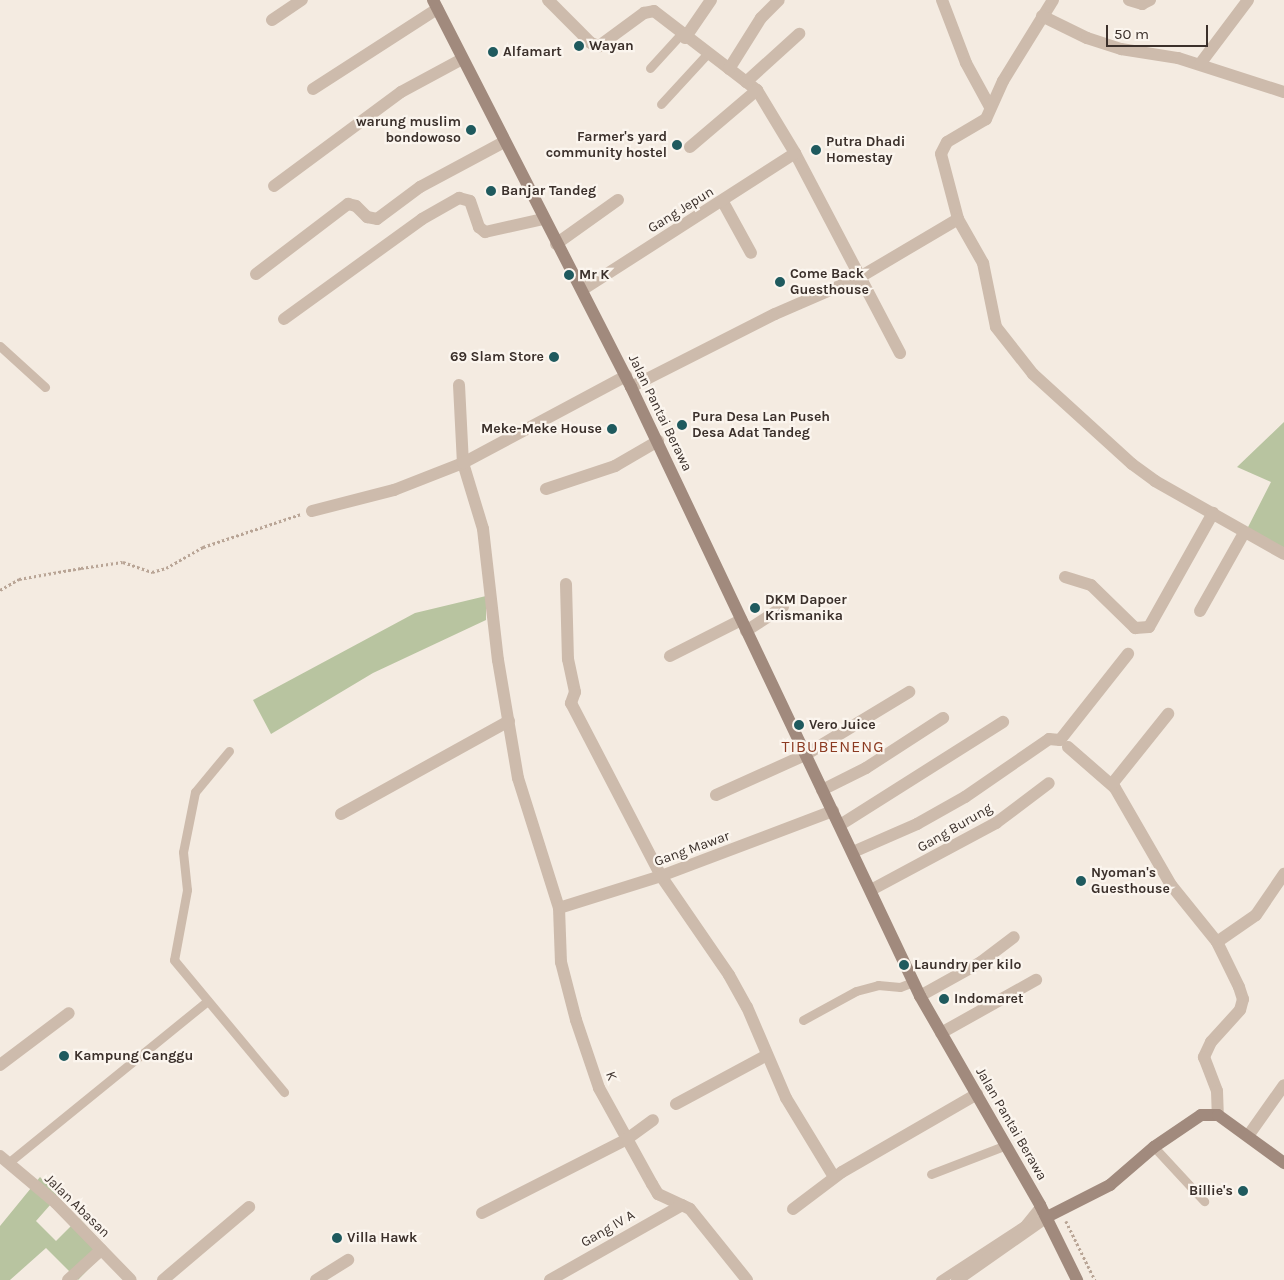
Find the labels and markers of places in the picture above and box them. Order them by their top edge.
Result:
place label: Wayan [589,38,634,54]
marker: Wayan [573,40,585,52]
place label: Alfamart [503,44,562,60]
marker: Alfamart [487,46,499,58]
place label: warung muslim bondowoso [356,114,461,146]
marker: warung muslim bondowoso [465,124,477,136]
place label: Farmer's yard community hostel [546,129,667,162]
place label: Putra Dhadi Homestay [826,134,905,166]
marker: Farmer's yard community hostel [671,139,683,151]
marker: Putra Dhadi Homestay [810,144,822,156]
place label: Banjar Tandeg [501,183,596,199]
marker: Banjar Tandeg [485,185,497,197]
place label: Come Back Guesthouse [790,266,869,298]
place label: Mr K [579,267,609,283]
marker: Mr K [563,269,575,281]
marker: Come Back Guesthouse [774,276,786,288]
place label: 69 Slam Store [450,349,544,365]
marker: 69 Slam Store [548,351,560,363]
place label: Pura Desa Lan Puseh Desa Adat Tandeg [692,409,830,442]
marker: Pura Desa Lan Puseh Desa Adat Tandeg [676,419,688,431]
place label: Meke-Meke House [481,421,602,437]
marker: Meke-Meke House [606,423,618,435]
place label: DKM Dapoer Krismanika [765,592,847,624]
marker: DKM Dapoer Krismanika [749,602,761,614]
place label: Vero Juice [809,717,876,733]
marker: Vero Juice [793,719,805,731]
place label: Nyoman's Guesthouse [1091,865,1170,898]
marker: Nyoman's Guesthouse [1075,875,1087,887]
place label: Laundry per kilo [914,957,1021,973]
marker: Laundry per kilo [898,959,910,971]
place label: Indomaret [954,991,1023,1007]
marker: Indomaret [938,993,950,1005]
place label: Kampung Canggu [74,1048,193,1064]
marker: Kampung Canggu [58,1050,70,1062]
place label: Billie's [1189,1183,1233,1199]
marker: Billie's [1237,1185,1249,1197]
place label: Villa Hawk [347,1230,417,1246]
marker: Villa Hawk [331,1232,343,1244]

